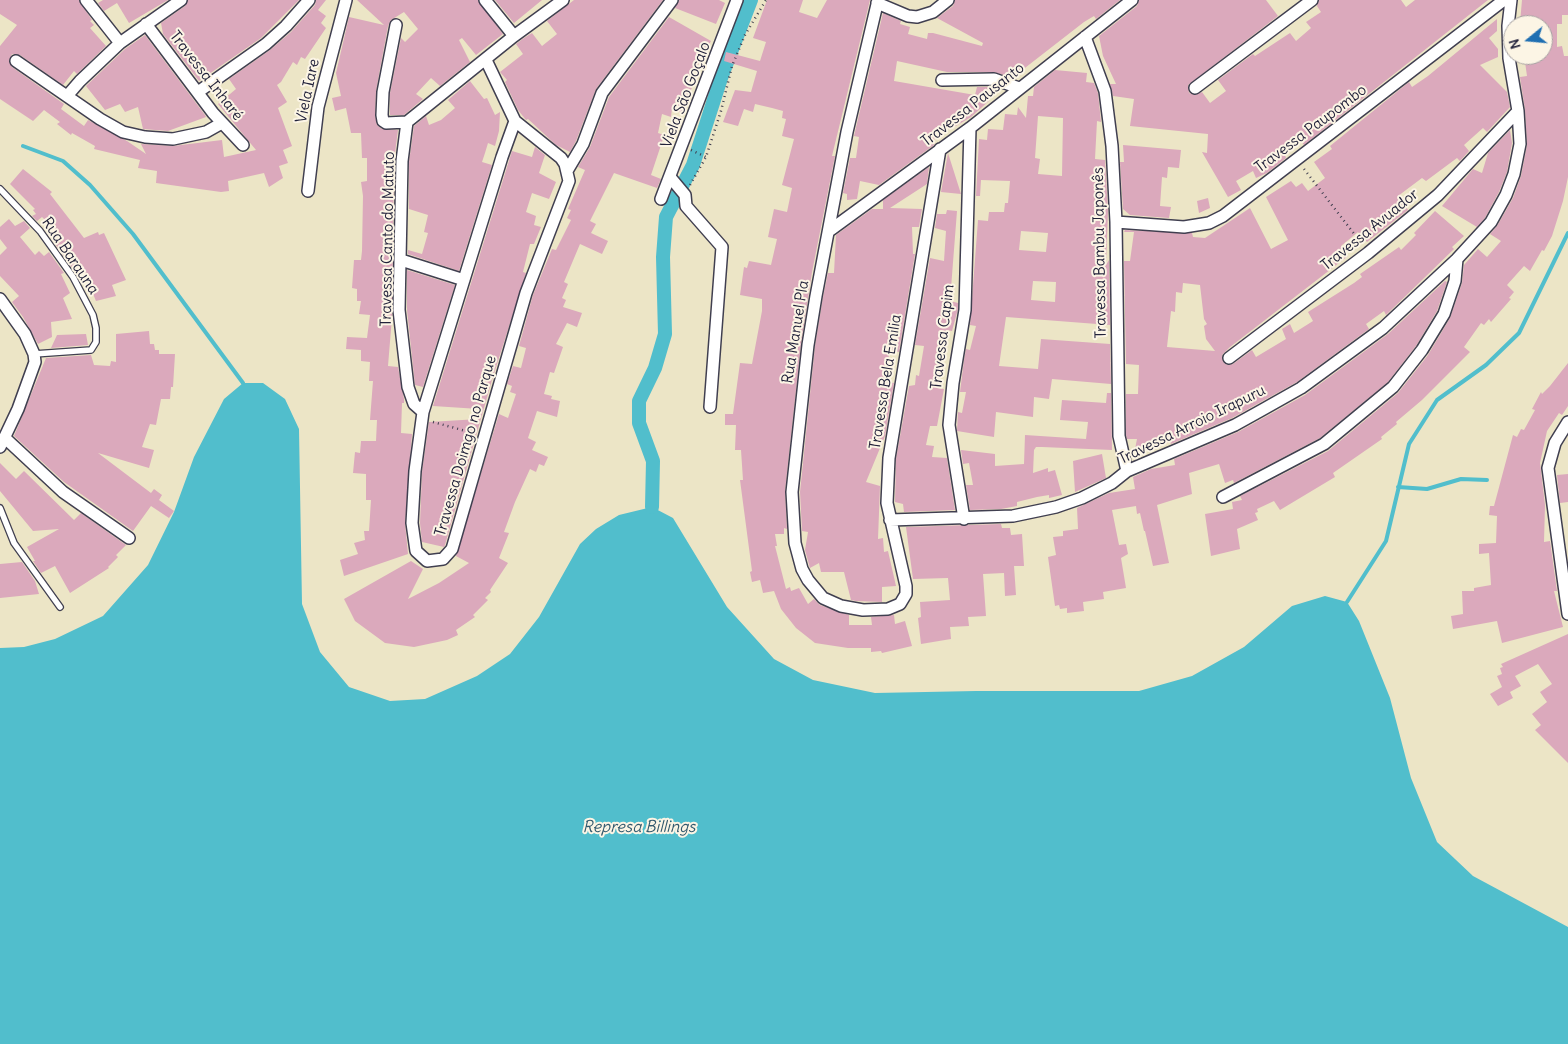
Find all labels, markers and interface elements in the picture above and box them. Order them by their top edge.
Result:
north arrow [1503,15,1553,65]
street label: Travessa Inharé [165,28,247,124]
text: N [1505,37,1525,51]
street label: Viela São Goçalo [657,39,715,151]
street label: Viela Iare [292,57,324,125]
street label: Travessa Pausanto [918,59,1028,151]
street label: Travessa Paupombo [1252,81,1370,177]
street label: Travessa Canto do Matuto [377,151,399,327]
street label: Travessa Bambu Japonês [1090,167,1110,339]
street label: Travessa Avuador [1318,185,1422,275]
street label: Rua Barauna [38,214,102,298]
street label: Rua Manuel Pla [779,279,813,385]
street label: Travessa Capim [928,283,958,391]
street label: Travessa Bela Emília [866,313,906,451]
street label: Travessa Doimgo no Parque [432,353,500,539]
street label: Travessa Arroio Irapuru [1116,382,1268,468]
water label: Represa Billings [583,817,695,837]

